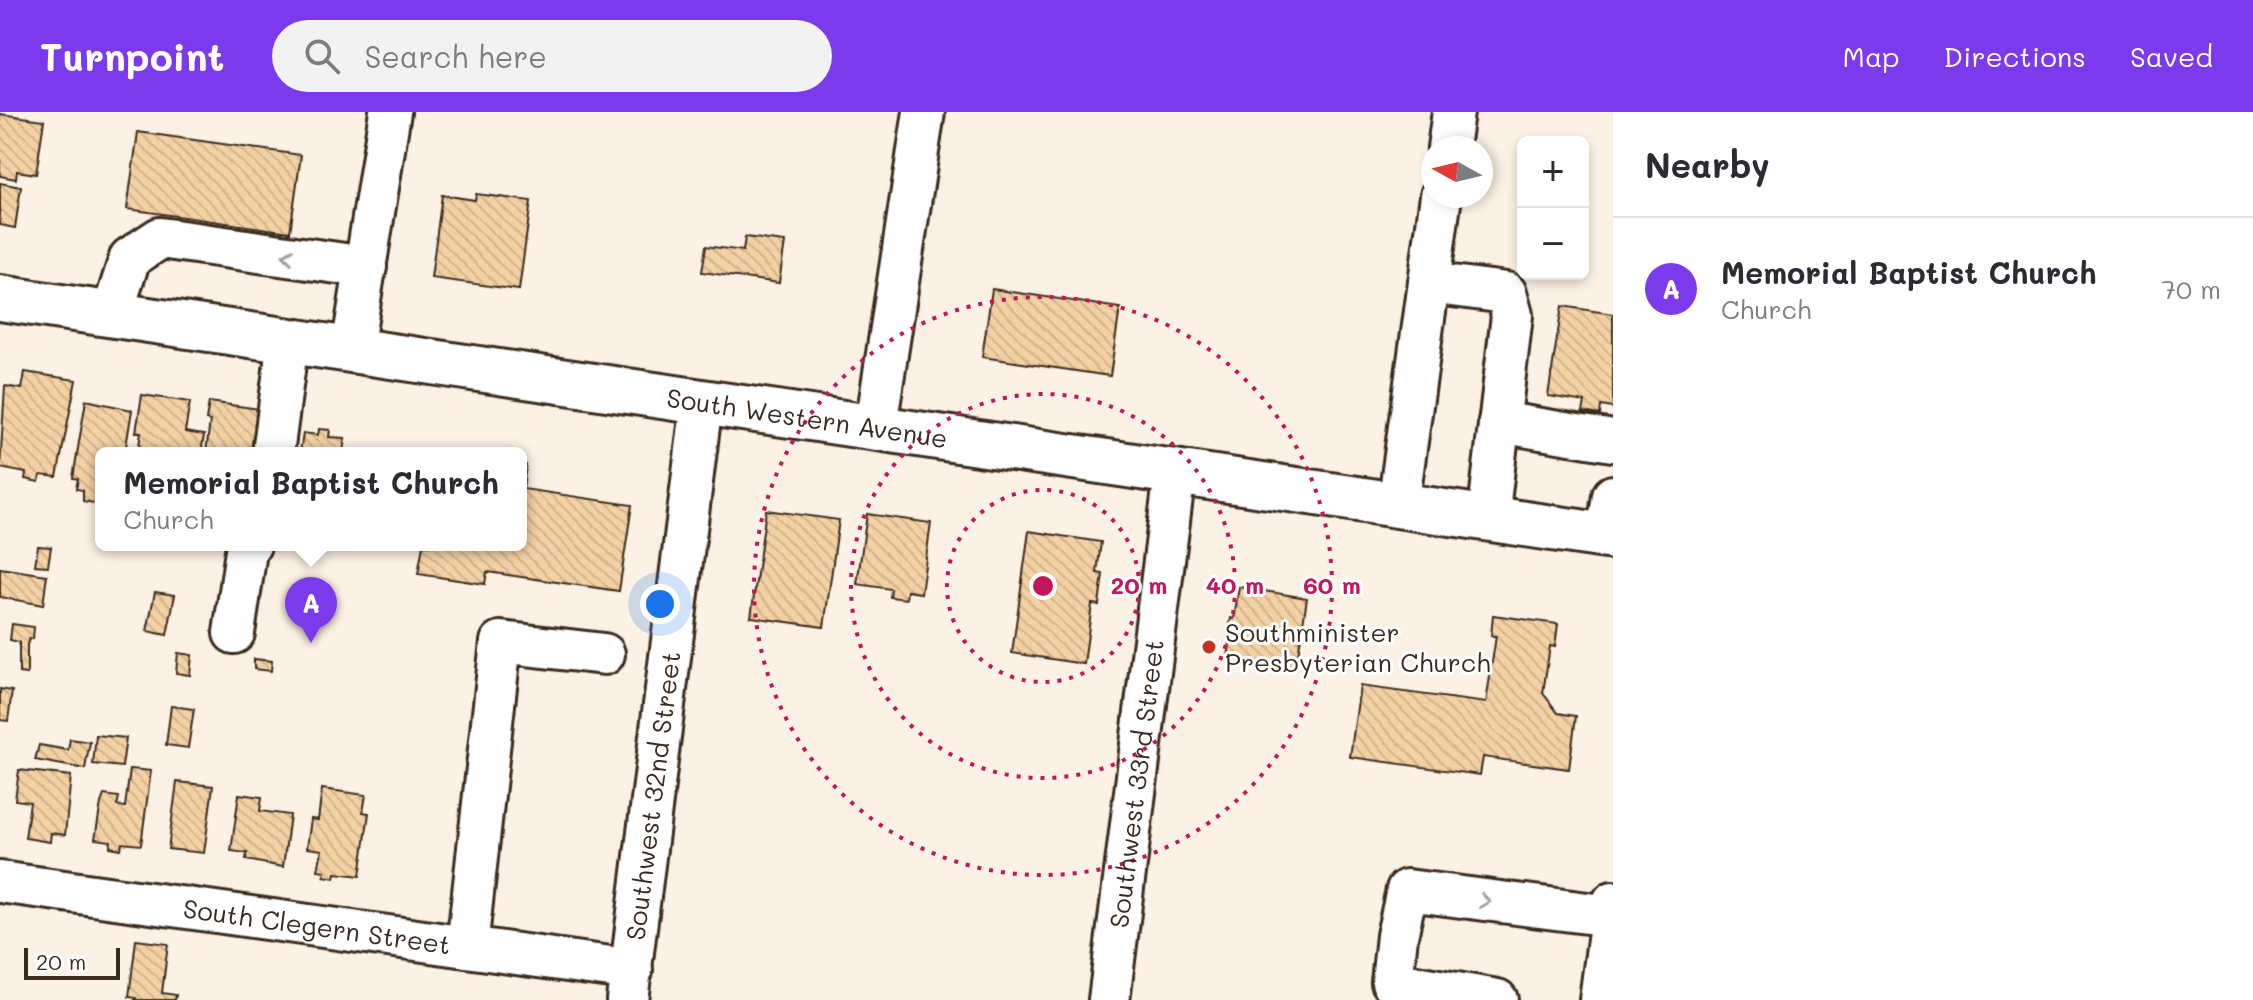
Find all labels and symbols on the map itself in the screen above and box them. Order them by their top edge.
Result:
north arrow [1421,136,1493,208]
one-way arrow [281,248,295,265]
street label: South Western Avenue [664,380,950,455]
text: 20 m [1111,569,1167,600]
text: 40 m [1206,569,1264,600]
text: 60 m [1303,569,1361,600]
centre of rings [1029,572,1057,600]
pin: A [285,577,337,643]
your location [640,584,680,624]
place label: Southminister Presbyterian Church [1225,615,1491,679]
street label: Southwest 33rd Street [1101,638,1171,930]
marker: Southminister Presbyterian Church [1200,638,1218,656]
street label: Southwest 32nd Street [618,649,688,942]
street label: South Clegern Street [181,891,453,962]
one-way arrow [1478,892,1491,909]
scale bar [24,944,120,980]

